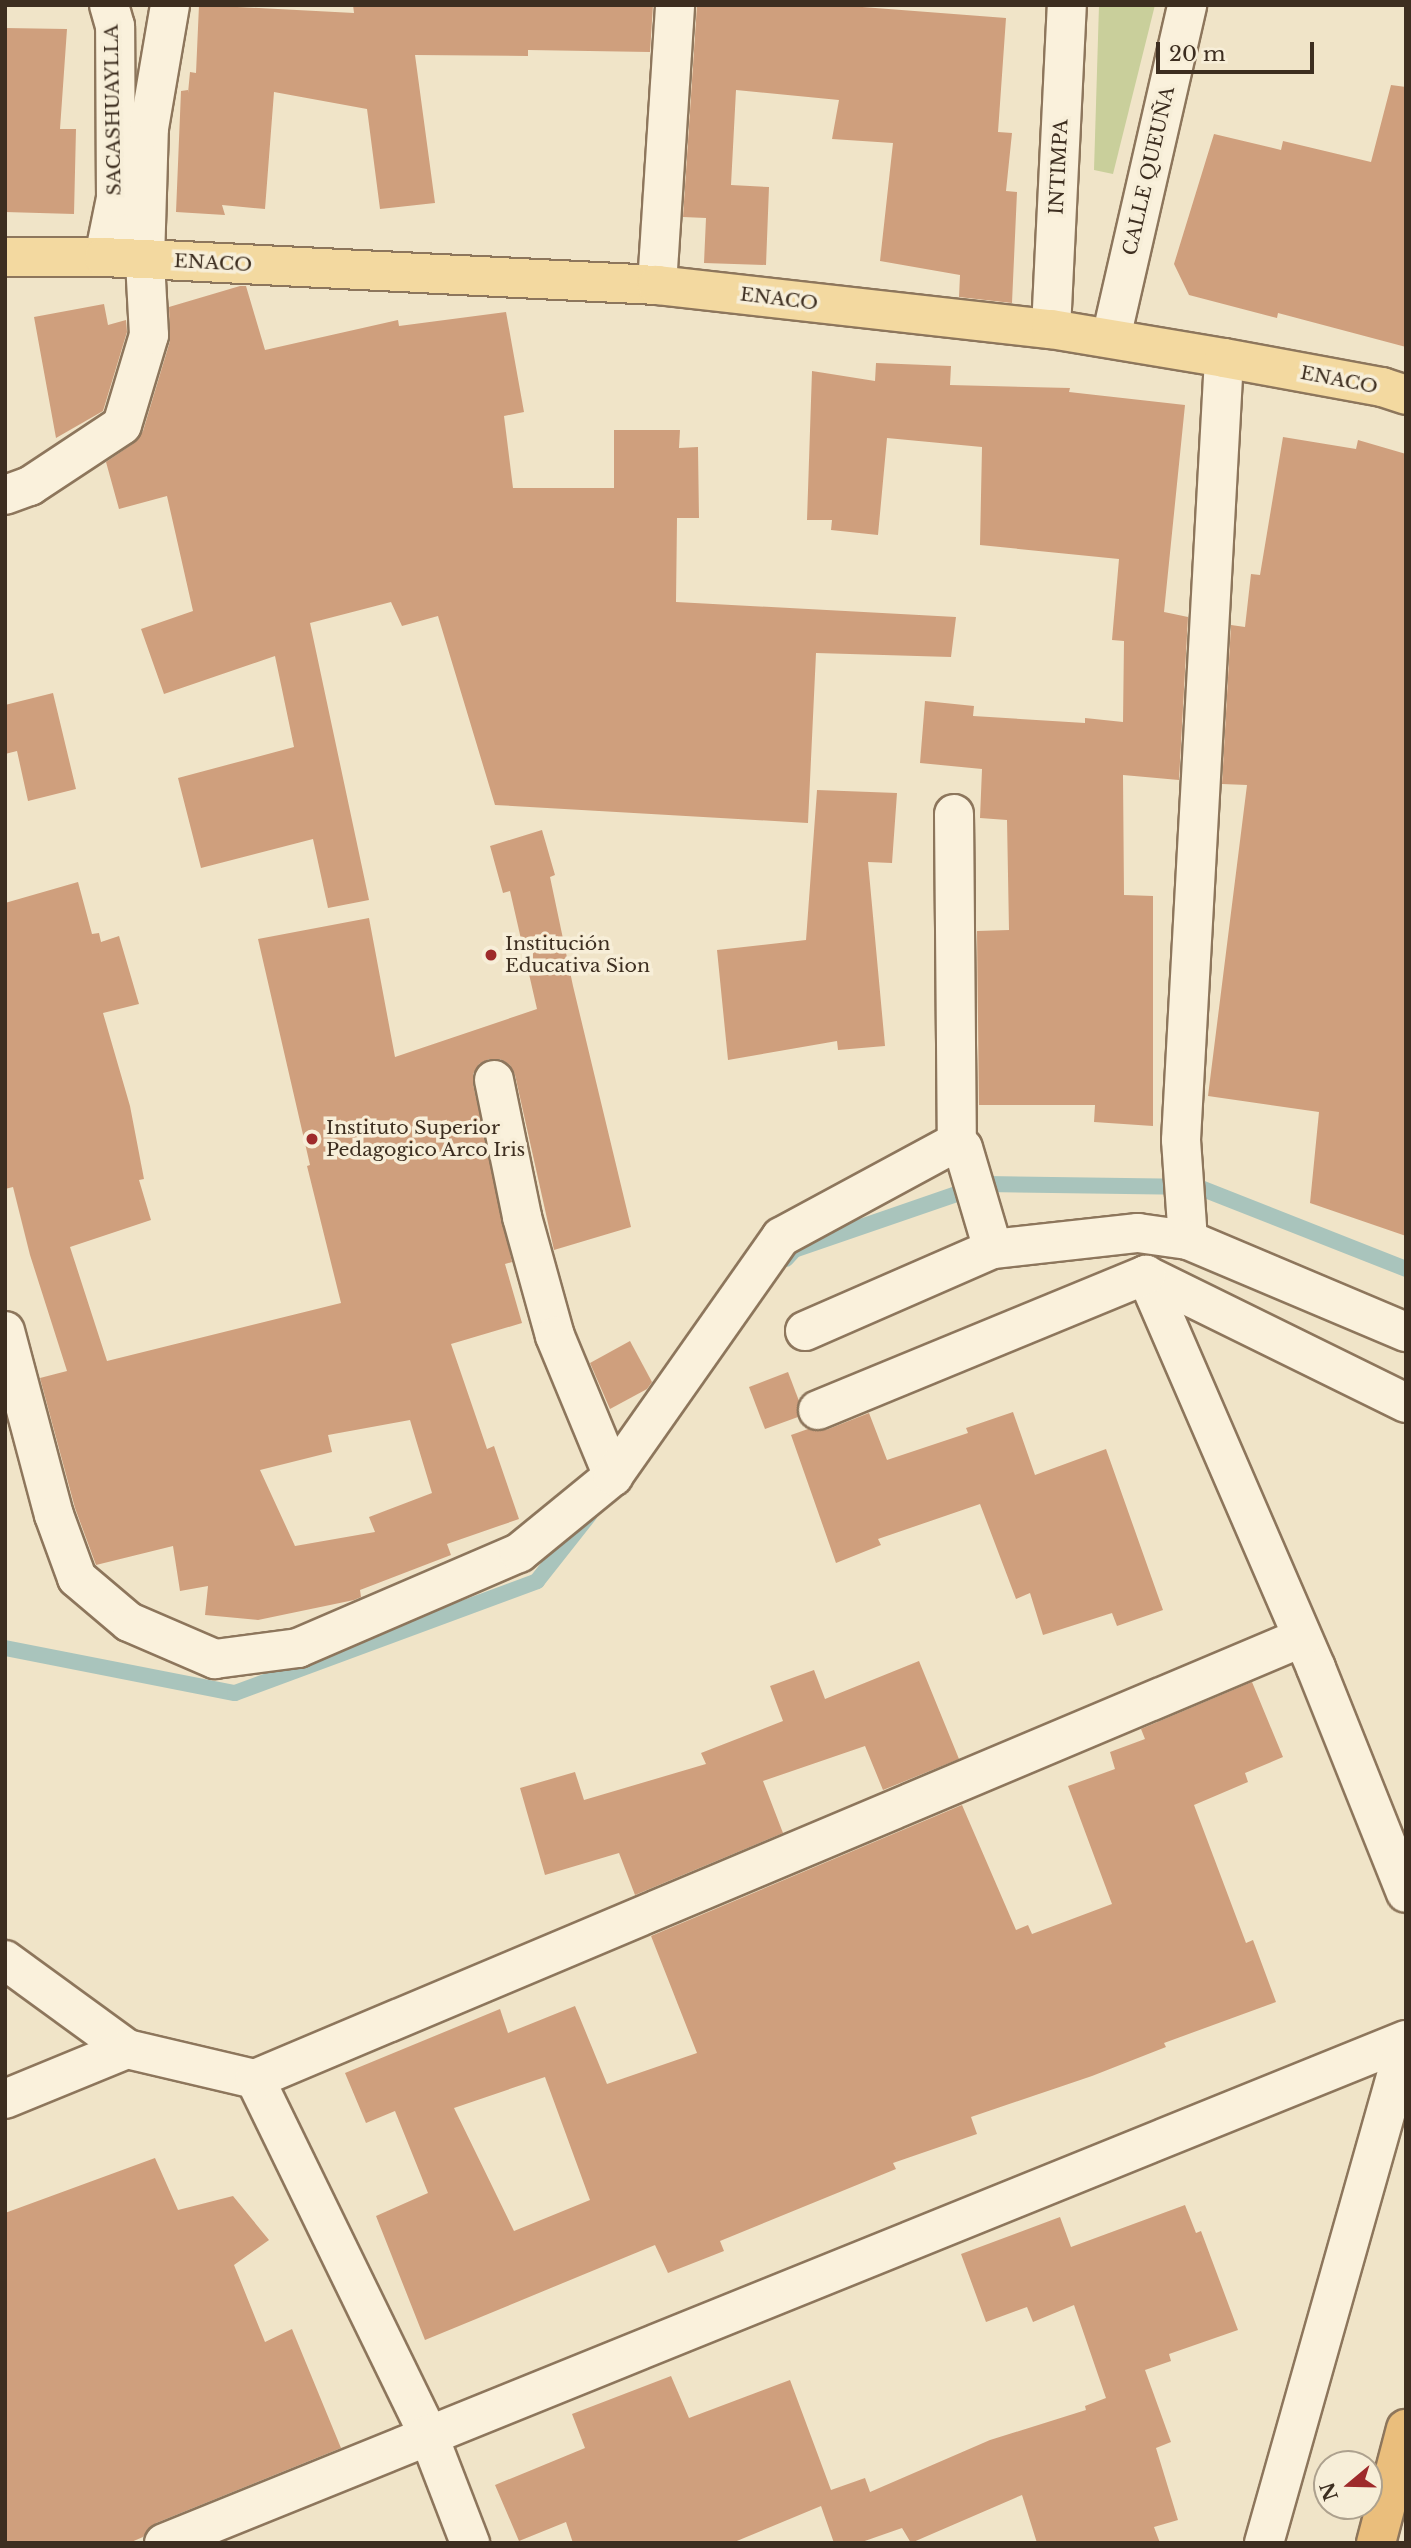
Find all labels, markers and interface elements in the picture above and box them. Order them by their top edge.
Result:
street label: SACASHUAYLLA [100,24,126,196]
scale bar [1159,28,1316,72]
text: 20 m [1169,41,1226,67]
street label: CALLE QUEUÑA [1118,84,1180,258]
street label: INTIMPA [1045,119,1073,215]
street label: ENACO [173,250,253,276]
street label: ENACO [739,283,819,315]
street label: ENACO [1298,361,1380,399]
place label: Institución Educativa Sion [505,933,650,977]
marker: Institución Educativa Sion [483,947,499,963]
place label: Instituto Superior Pedagogico Arco Iris [326,1117,526,1161]
marker: Instituto Superior Pedagogico Arco Iris [304,1131,320,1147]
north arrow [1313,2450,1383,2520]
text: N [1316,2479,1343,2504]

